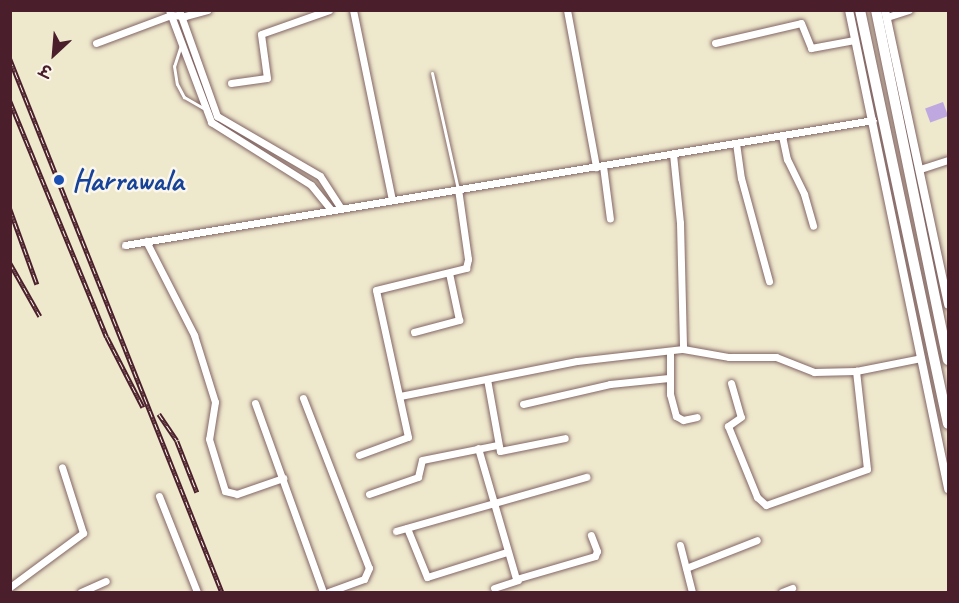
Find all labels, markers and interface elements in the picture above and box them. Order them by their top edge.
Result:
north arrow [24,24,84,84]
text: उ [37,59,55,82]
place label: Harrawala [72,162,183,198]
marker: Harrawala [50,171,68,189]

